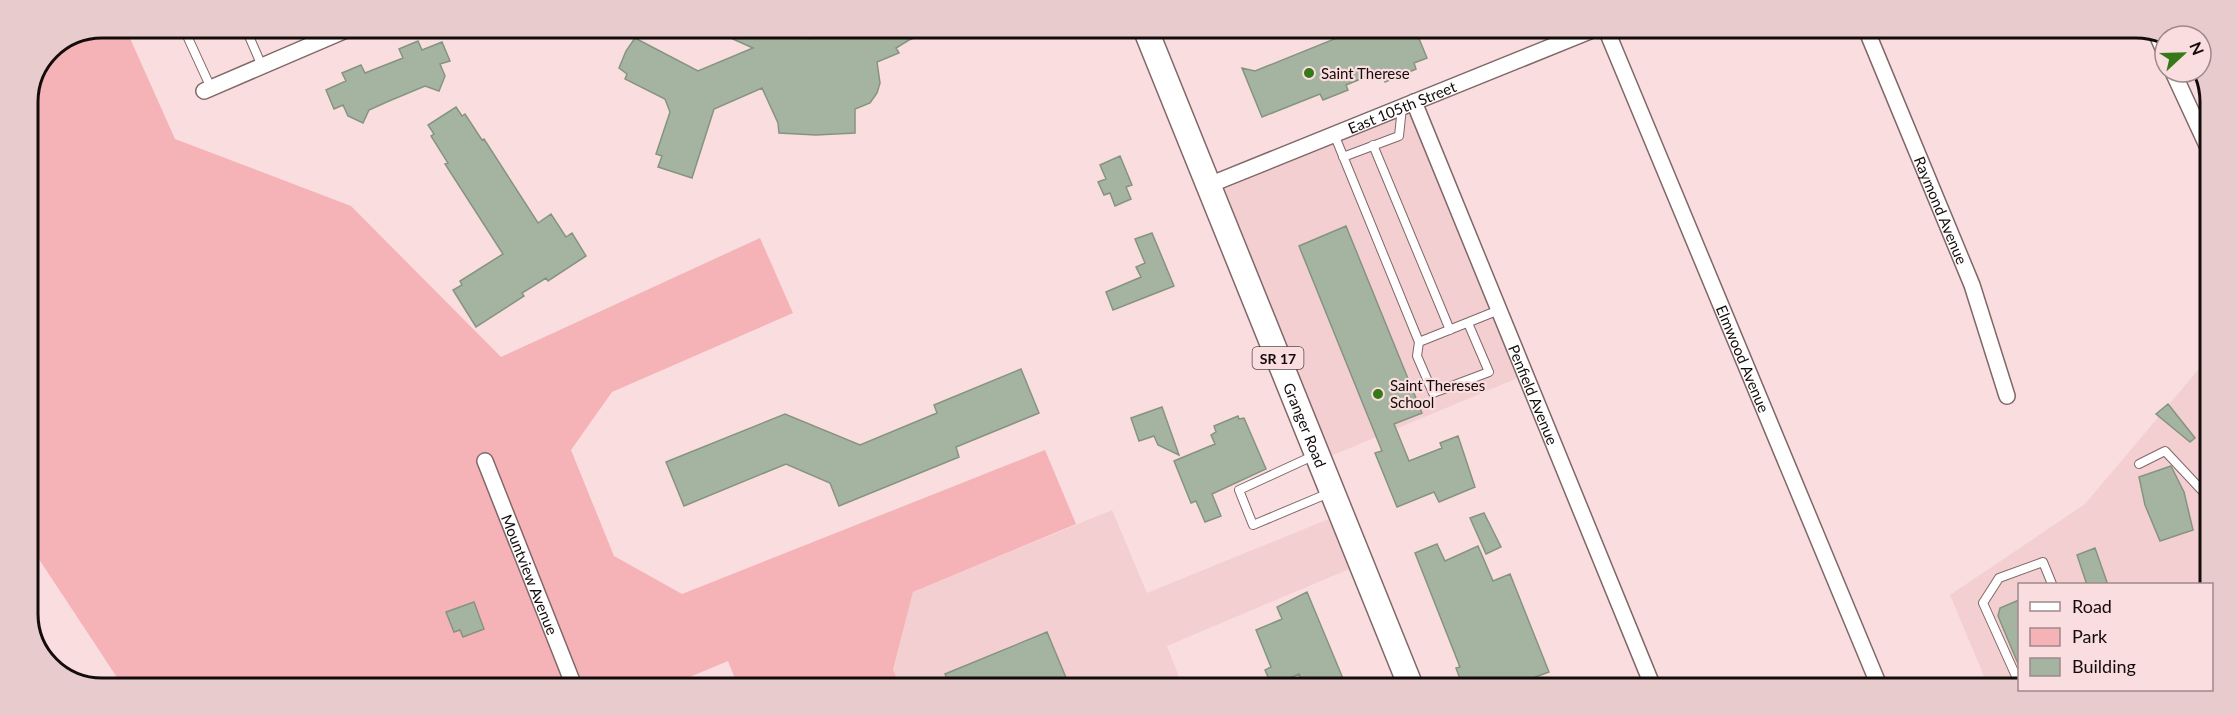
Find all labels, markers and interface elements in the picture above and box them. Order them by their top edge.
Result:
north arrow [2153,24,2213,84]
text: N [2186,39,2208,57]
place label: Saint Therese [1321,64,1410,82]
marker: Saint Therese [1302,66,1316,80]
street label: East 105th Street [1345,77,1459,137]
street label: Raymond Avenue [1911,154,1971,267]
street label: Elmwood Avenue [1713,302,1773,415]
street label: Penfield Avenue [1505,342,1562,447]
road number: SR 17 [1252,347,1304,369]
place label: Saint Thereses School [1390,376,1485,411]
street label: Granger Road [1280,380,1330,470]
marker: Saint Thereses School [1371,387,1385,401]
street label: Mountview Avenue [498,512,562,637]
legend [2018,583,2213,691]
text: Road [2072,595,2112,617]
text: Park [2072,625,2108,647]
text: Building [2072,655,2136,677]

